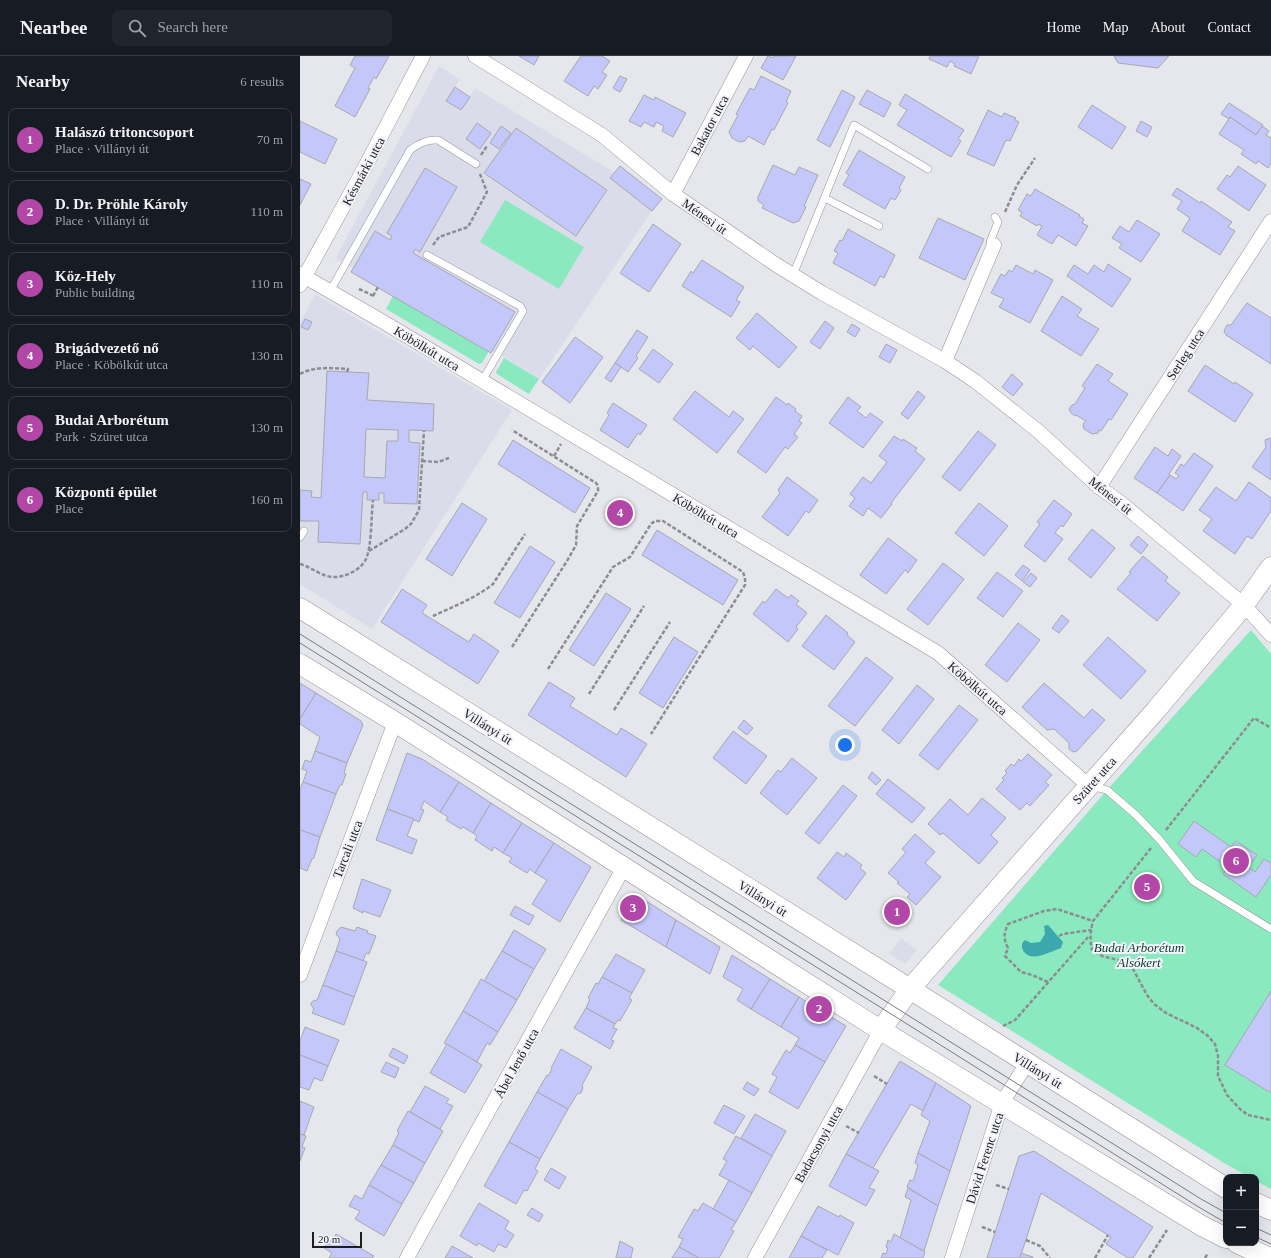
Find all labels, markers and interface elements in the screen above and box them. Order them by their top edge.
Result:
search box [112,10,392,46]
text: Nearbee [20,17,88,38]
icon: search [126,17,148,39]
text: Search here [158,19,228,35]
text: Home [1047,20,1081,35]
text: Map [1103,20,1128,35]
text: About [1150,20,1185,35]
text: Contact [1207,20,1251,35]
text: Nearby [16,72,70,91]
text: 6 results [240,74,284,89]
street label: Bakator utca [687,92,732,158]
text: Halászó tritoncsoport [55,124,194,140]
text: 1 [27,132,33,147]
text: 70 m [257,132,283,147]
street label: Késmárki utca [339,134,388,208]
text: Place · Villányi út [55,141,149,156]
street label: Ménesi út [679,195,730,238]
text: D. Dr. Pröhle Károly [55,196,188,212]
text: 2 [27,204,33,219]
text: 110 m [251,204,283,219]
text: Place · Villányi út [55,213,149,228]
text: Köz-Hely [55,268,116,284]
text: 3 [27,276,33,291]
text: 110 m [251,276,283,291]
text: Public building [55,285,135,300]
street label: Köbölkút utca [391,323,463,374]
street label: Serleg utca [1163,326,1208,383]
text: Brigádvezető nő [55,340,159,356]
text: 4 [27,348,33,363]
text: 130 m [250,348,283,363]
text: Place · Köbölkút utca [55,357,168,372]
text: Budai Arborétum [55,412,169,428]
text: 5 [27,420,33,435]
text: 130 m [250,420,283,435]
text: Park · Szüret utca [55,429,148,444]
street label: Ménesi út [1086,473,1136,518]
text: Központi épület [55,484,157,500]
street label: Köbölkút utca [670,490,742,541]
text: 6 [27,492,33,507]
text: 160 m [250,492,283,507]
pin: 4 [607,498,633,528]
text: Place [55,501,83,516]
street label: Köbölkút utca [945,658,1011,718]
street label: Villányi út [460,705,515,748]
your location [835,735,855,755]
street label: Szüret utca [1069,754,1120,807]
street label: Tarcali utca [330,818,365,880]
pin: 6 [1223,846,1249,876]
pin: 5 [1134,872,1160,902]
street label: Villányi út [735,877,790,920]
pin: 3 [620,893,646,923]
pin: 1 [884,897,910,927]
park label: Budai Arborétum Alsókert [1094,940,1184,970]
pin: 2 [806,994,832,1024]
street label: Ábel Jenő utca [491,1026,542,1101]
street label: Villányi út [1010,1049,1065,1092]
street label: Badacsonyi utca [791,1103,846,1185]
street label: Dávid Ferenc utca [963,1110,1006,1206]
map controls [1223,1174,1259,1246]
button: + [1223,1174,1259,1210]
button: − [1223,1210,1259,1246]
scale bar [312,1230,362,1249]
text: 20 m [318,1233,340,1245]

